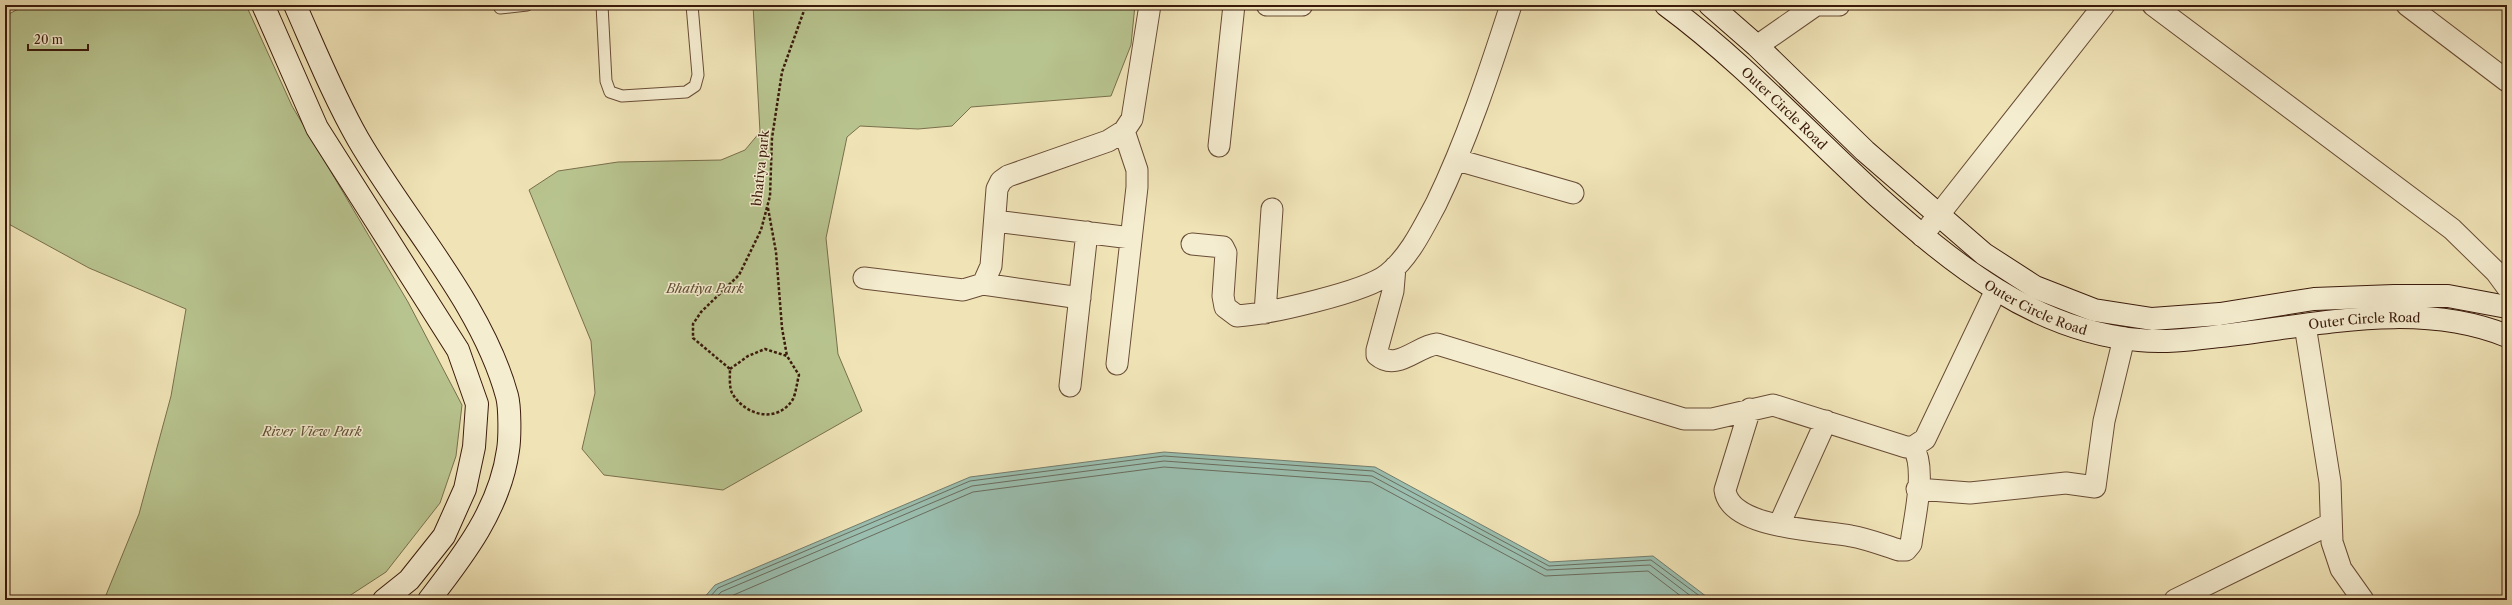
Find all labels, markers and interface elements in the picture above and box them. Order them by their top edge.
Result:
scale bar [28,26,88,52]
text: 20 m [34,32,63,47]
street label: Outer Circle Road [1738,63,1831,153]
street label: bhatiya park [748,129,772,207]
street label: Outer Circle Road [1981,276,2089,338]
park label: Bhatiya Park [665,280,744,296]
street label: Outer Circle Road [2307,309,2421,332]
park label: River View Park [261,423,362,439]

